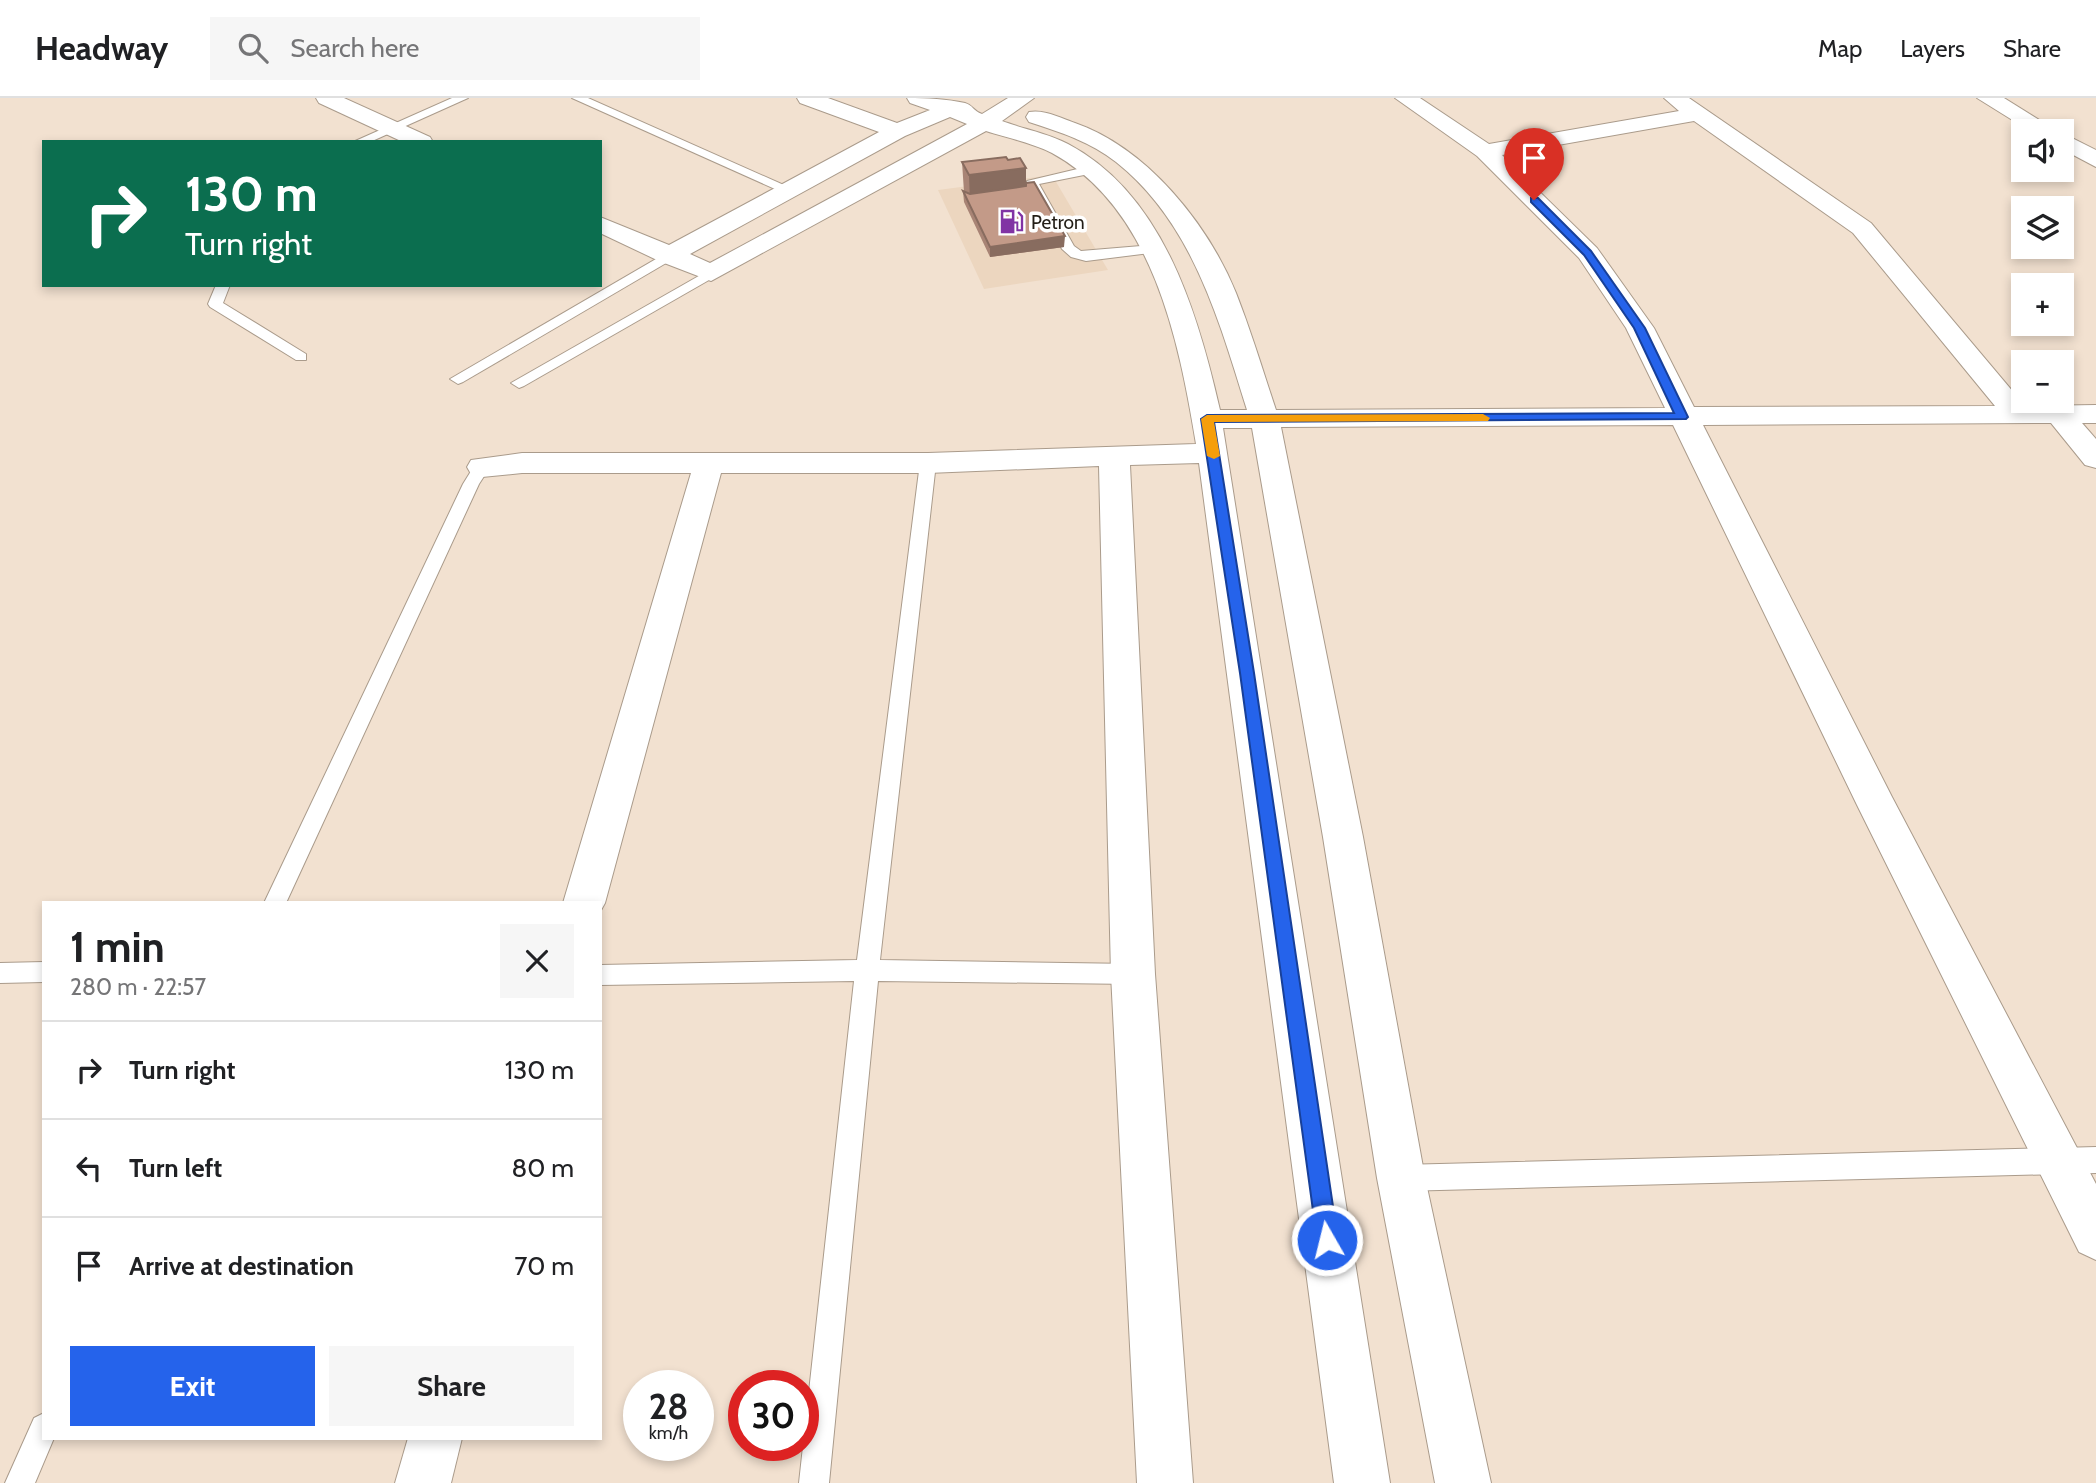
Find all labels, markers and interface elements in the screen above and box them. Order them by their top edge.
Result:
search box [210,17,700,80]
text: Headway [35,28,168,68]
icon: search [234,29,272,67]
text: Search here [290,32,419,64]
text: Map [1818,34,1862,63]
text: Layers [1900,34,1965,63]
text: Share [2003,34,2061,63]
map controls [2011,119,2074,413]
button: sound [2011,119,2074,182]
pin [1504,128,1564,200]
icon: arrive [1515,139,1553,177]
text: 130 m [185,164,318,223]
icon: right [70,168,161,259]
button: layers [2011,196,2074,259]
fuel station icon: Petron [997,208,1025,236]
place label: Petron [1031,211,1085,234]
text: Turn right [185,224,312,263]
button: + [2011,273,2074,336]
button: − [2011,350,2074,413]
text: 1 min [70,921,165,973]
button: close [500,924,574,998]
text: 280 m · 22:57 [70,973,206,1001]
icon: right [70,1051,108,1089]
text: Turn right [129,1054,235,1086]
text: 130 m [505,1054,574,1086]
icon: left [70,1149,108,1187]
text: Turn left [129,1152,222,1184]
text: 80 m [511,1152,574,1184]
position arrow [1290,1203,1364,1277]
icon: arrive [70,1247,108,1285]
text: Arrive at destination [129,1250,354,1282]
text: 70 m [514,1250,574,1282]
button: Exit [70,1346,315,1426]
button: Share [329,1346,574,1426]
speed limit sign: 30 [728,1370,819,1461]
text: 28 [649,1385,688,1428]
text: km/h [649,1422,688,1444]

